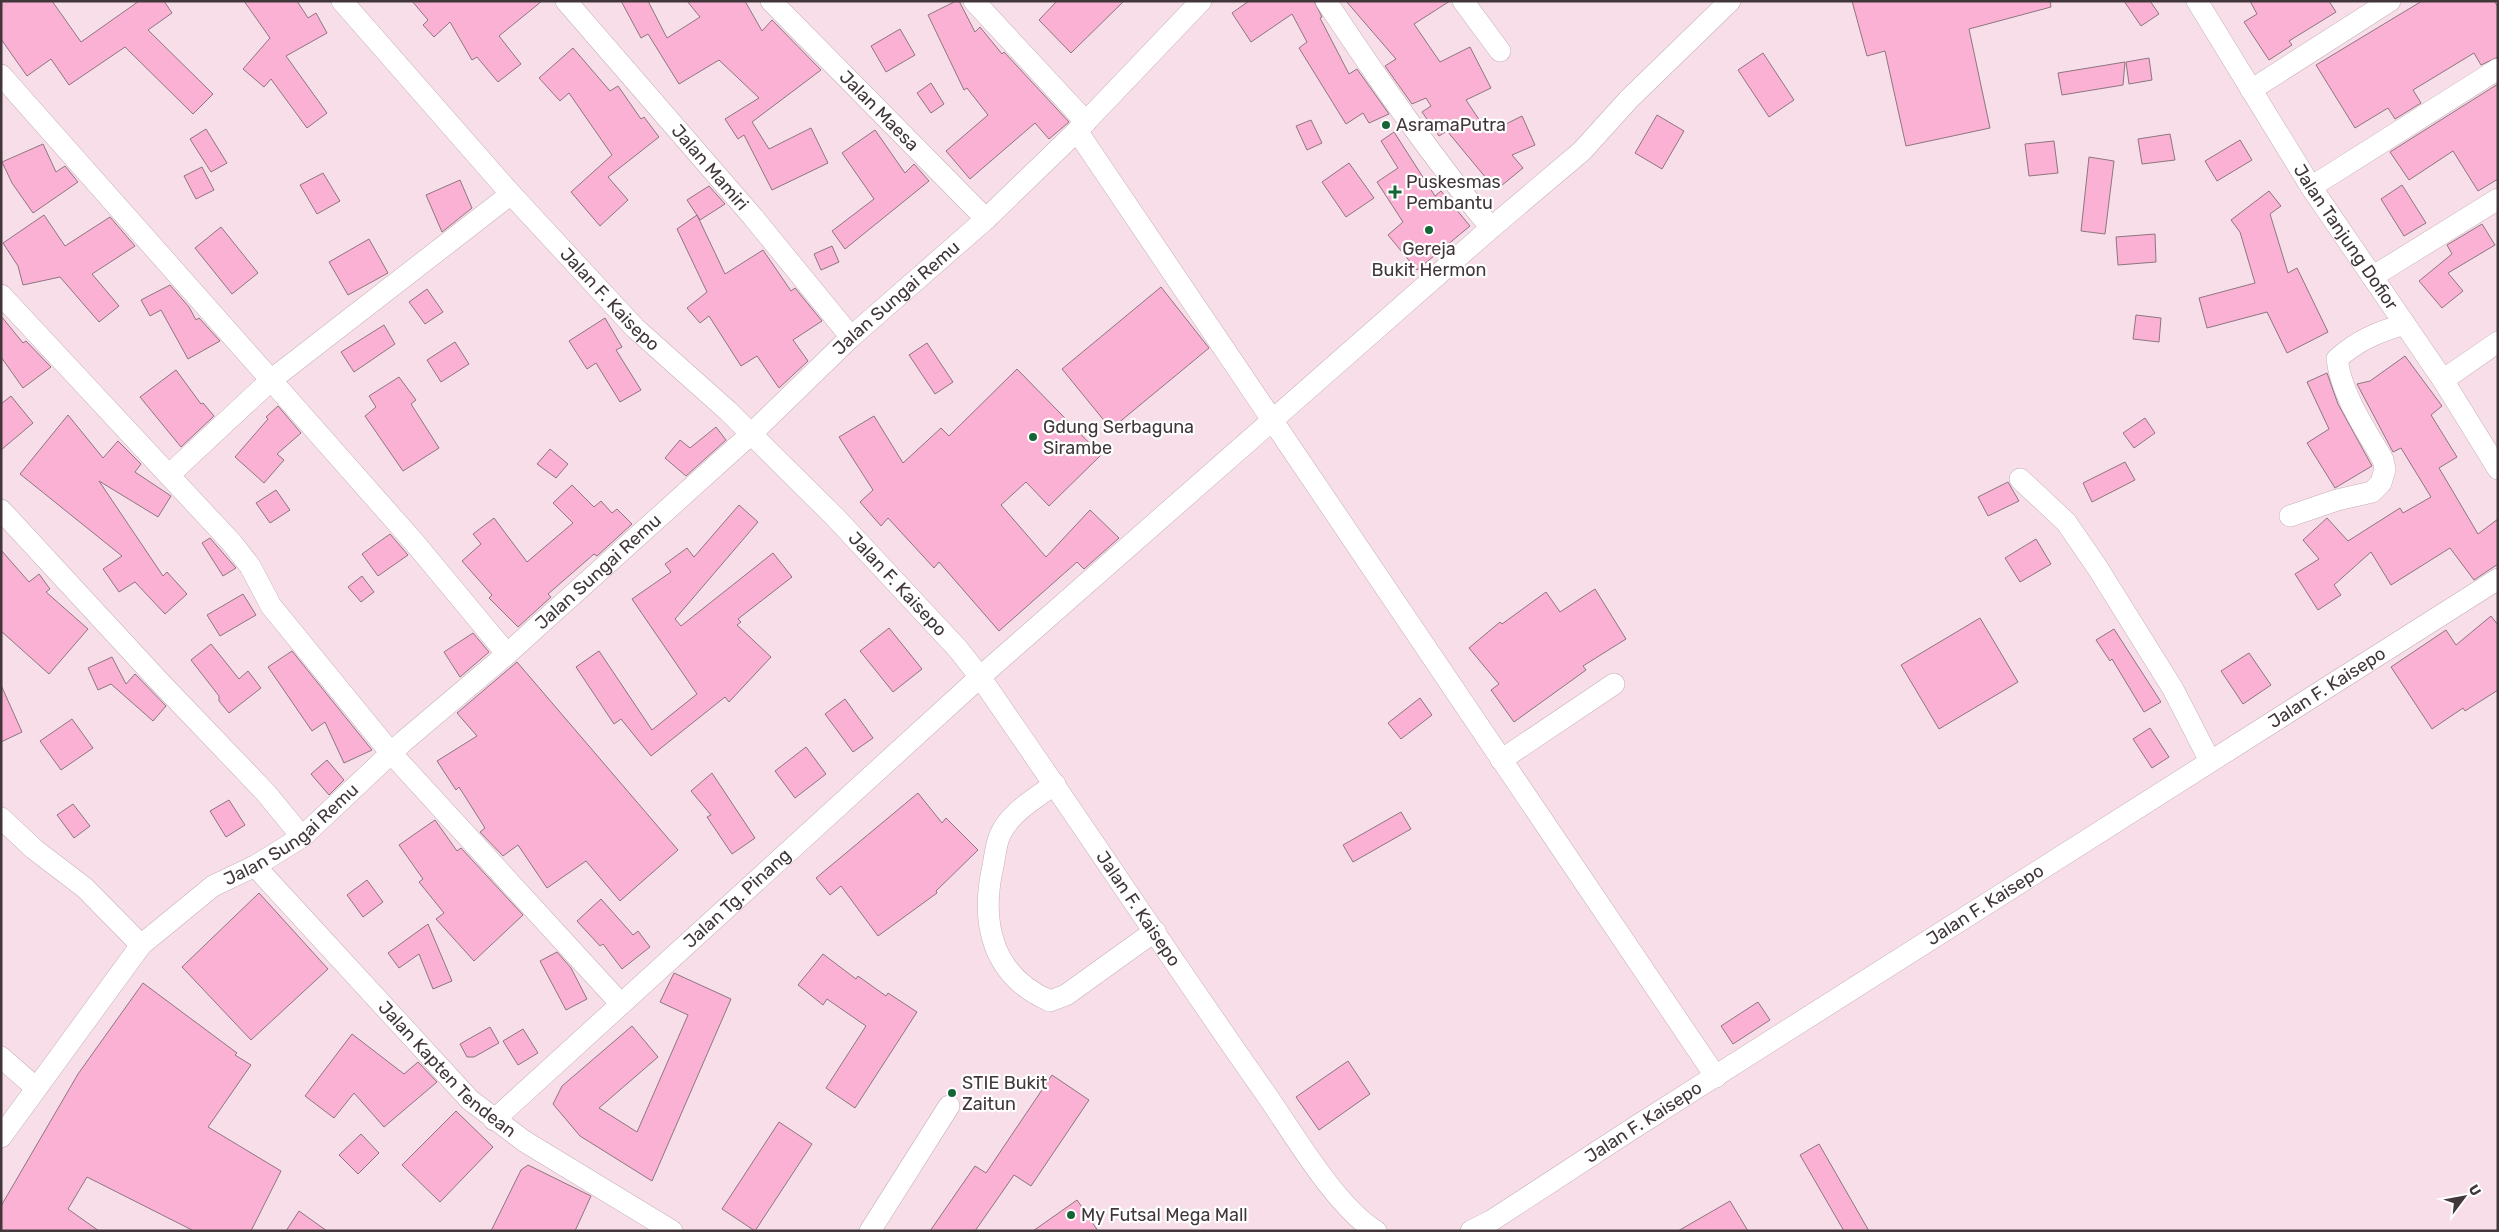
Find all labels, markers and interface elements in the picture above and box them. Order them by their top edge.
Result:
street label: Jalan Maesa [835,66,924,156]
place label: AsramaPutra [1396,114,1506,136]
marker: AsramaPutra [1380,119,1392,131]
street label: Jalan Mamiri [667,120,753,215]
street label: Jalan Tanjung Dofior [2289,160,2403,314]
place label: Puskesmas Pembantu [1406,171,1501,214]
marker: Puskesmas Pembantu [1388,185,1402,199]
marker: Gereja Bukit Hermon [1423,224,1435,236]
street label: Jalan Sungai Remu [828,236,964,360]
place label: Gereja Bukit Hermon [1372,238,1486,281]
street label: Jalan F. Kaisepo [555,243,664,356]
place label: Gdung Serbaguna Sirambe [1043,416,1194,459]
marker: Gdung Serbaguna Sirambe [1027,431,1039,443]
street label: Jalan Sungai Remu [531,509,666,634]
street label: Jalan F. Kaisepo [843,527,951,641]
street label: Jalan F. Kaisepo [2264,642,2390,733]
street label: Jalan Sungai Remu [220,779,363,890]
street label: Jalan Tg. Pinang [679,844,795,953]
street label: Jalan F. Kaisepo [1091,847,1185,971]
street label: Jalan F. Kaisepo [1922,859,2048,950]
street label: Jalan Kapten Tendean [374,996,520,1142]
place label: STIE Bukit Zaitun [962,1072,1047,1115]
street label: Jalan F. Kaisepo [1581,1076,1706,1168]
marker: STIE Bukit Zaitun [946,1087,958,1099]
north arrow [2439,1172,2489,1222]
text: U [2465,1182,2485,1199]
place label: My Futsal Mega Mall [1081,1204,1248,1226]
marker: My Futsal Mega Mall [1065,1209,1077,1221]

